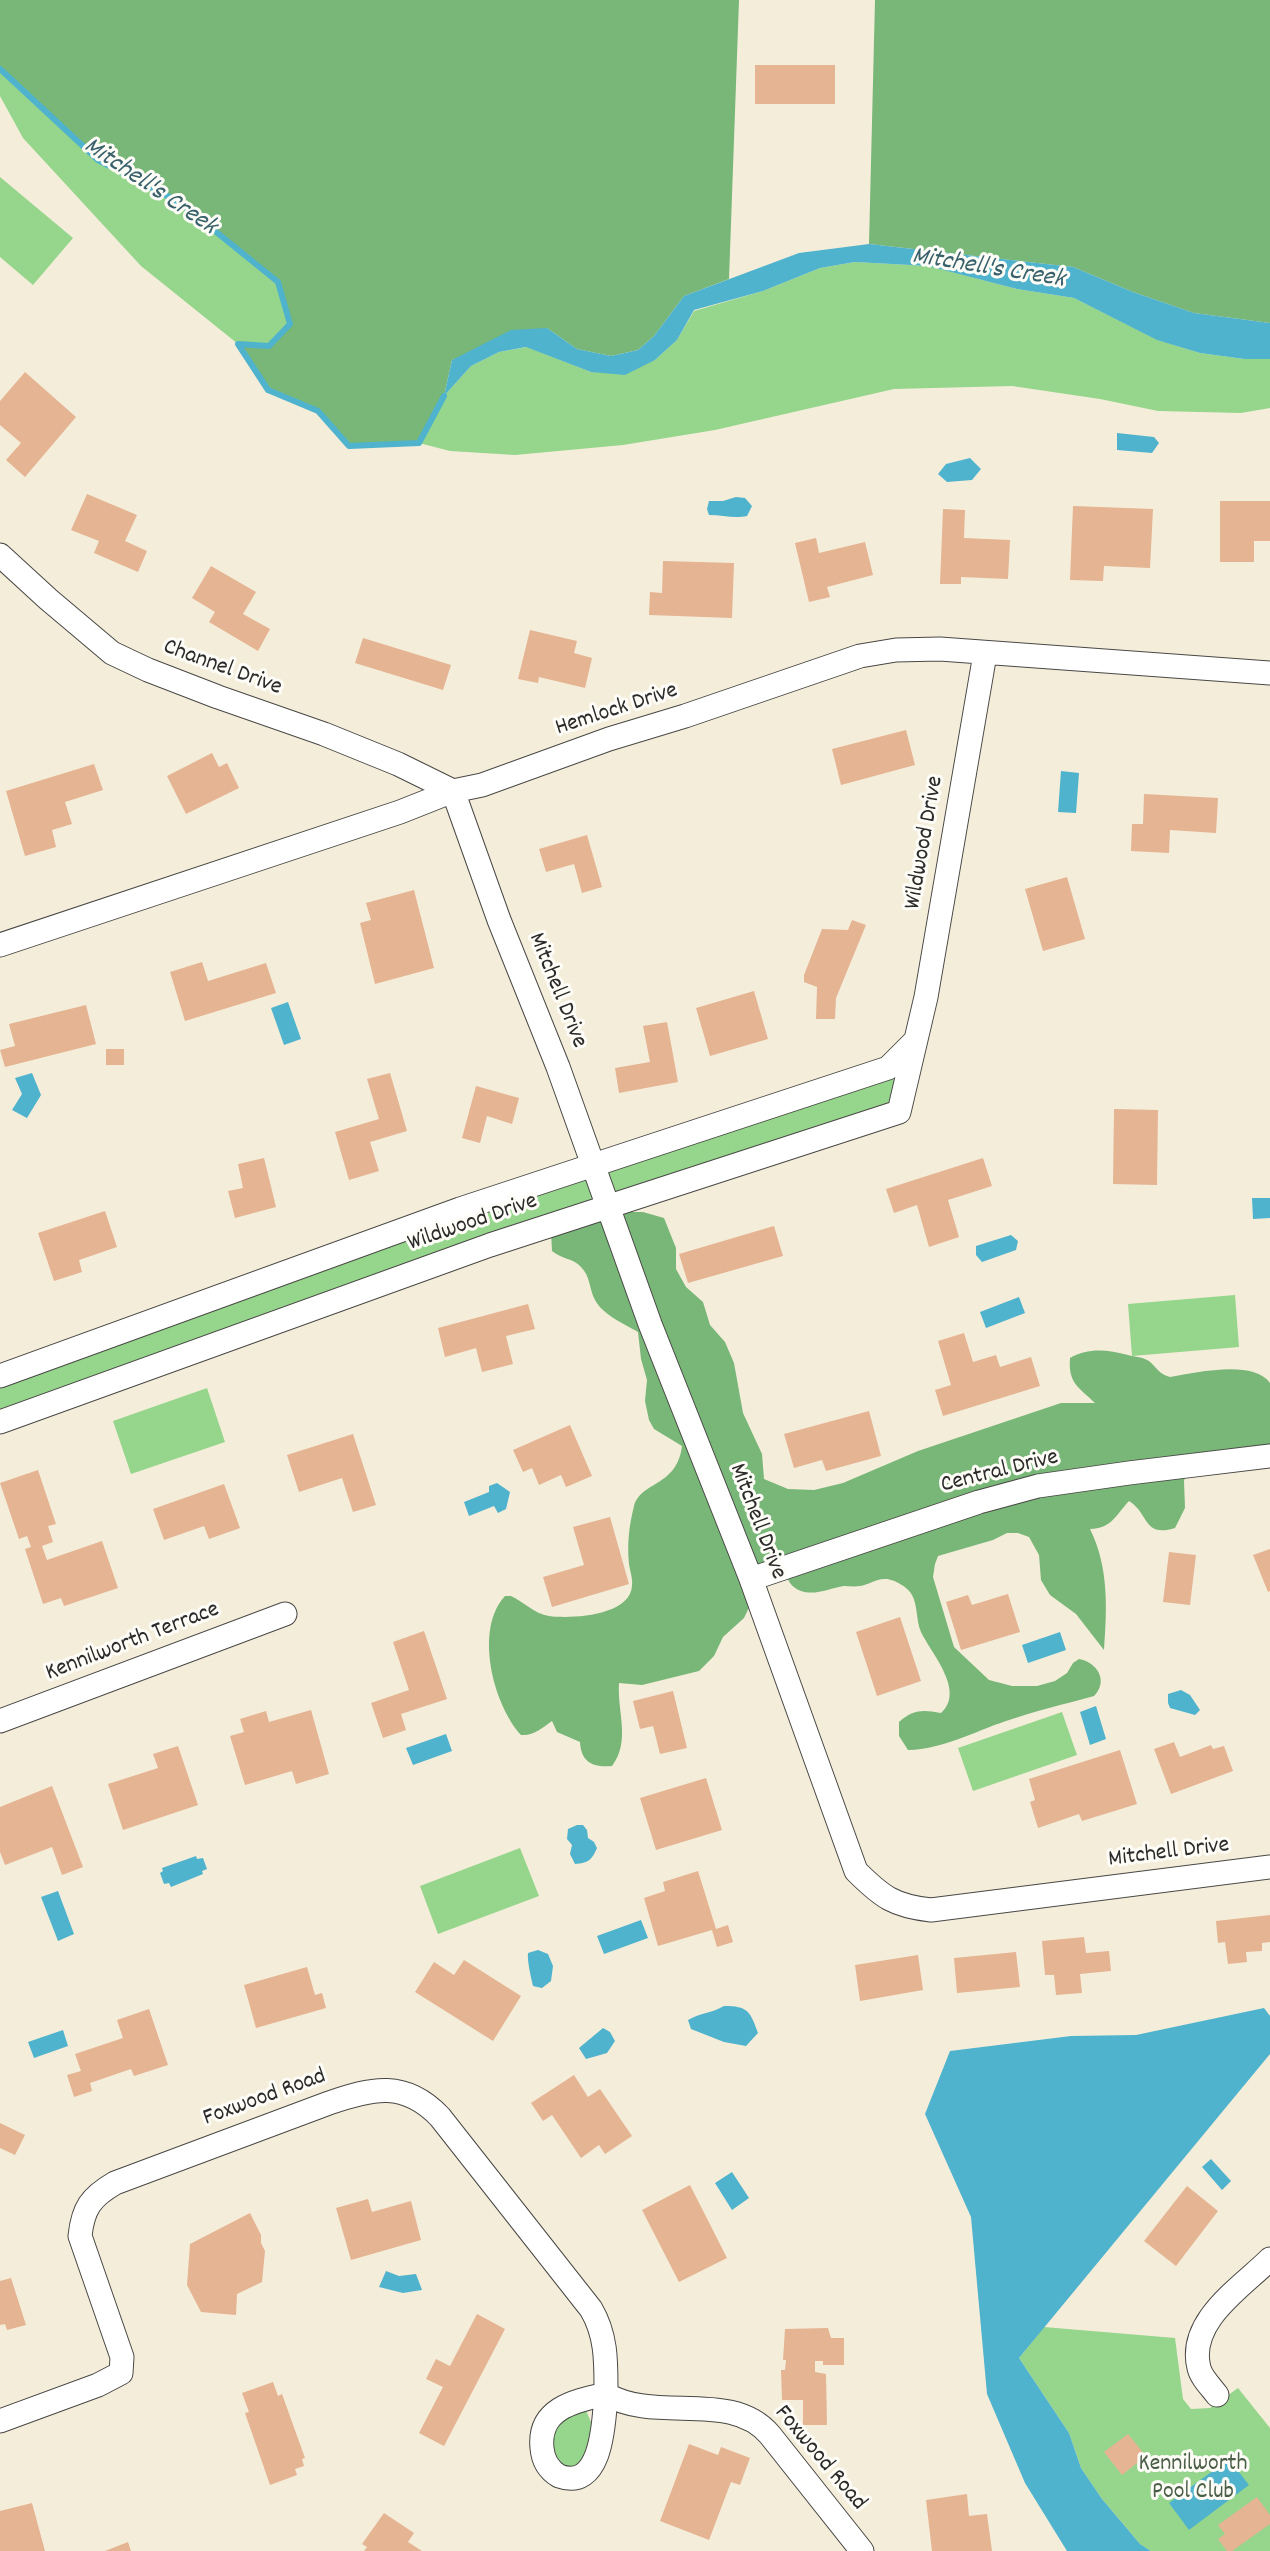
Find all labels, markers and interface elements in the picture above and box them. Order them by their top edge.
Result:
water label: Mitchell's Creek [77,132,221,244]
water label: Mitchell's Creek [910,243,1066,297]
street label: Channel Drive [159,634,285,704]
street label: Hemlock Drive [552,678,682,744]
street label: Wildwood Drive [900,774,952,912]
street label: Mitchell Drive [520,929,592,1053]
street label: Wildwood Drive [405,1188,541,1260]
street label: Central Drive [938,1445,1062,1501]
street label: Mitchell Drive [721,1460,791,1584]
street label: Kennilworth Terrace [42,1597,224,1689]
street label: Mitchell Drive [1107,1832,1231,1876]
street label: Foxwood Road [200,2063,330,2135]
street label: Foxwood Road [767,2400,871,2518]
park label: Kennilworth Pool Club [1139,2452,1247,2508]

